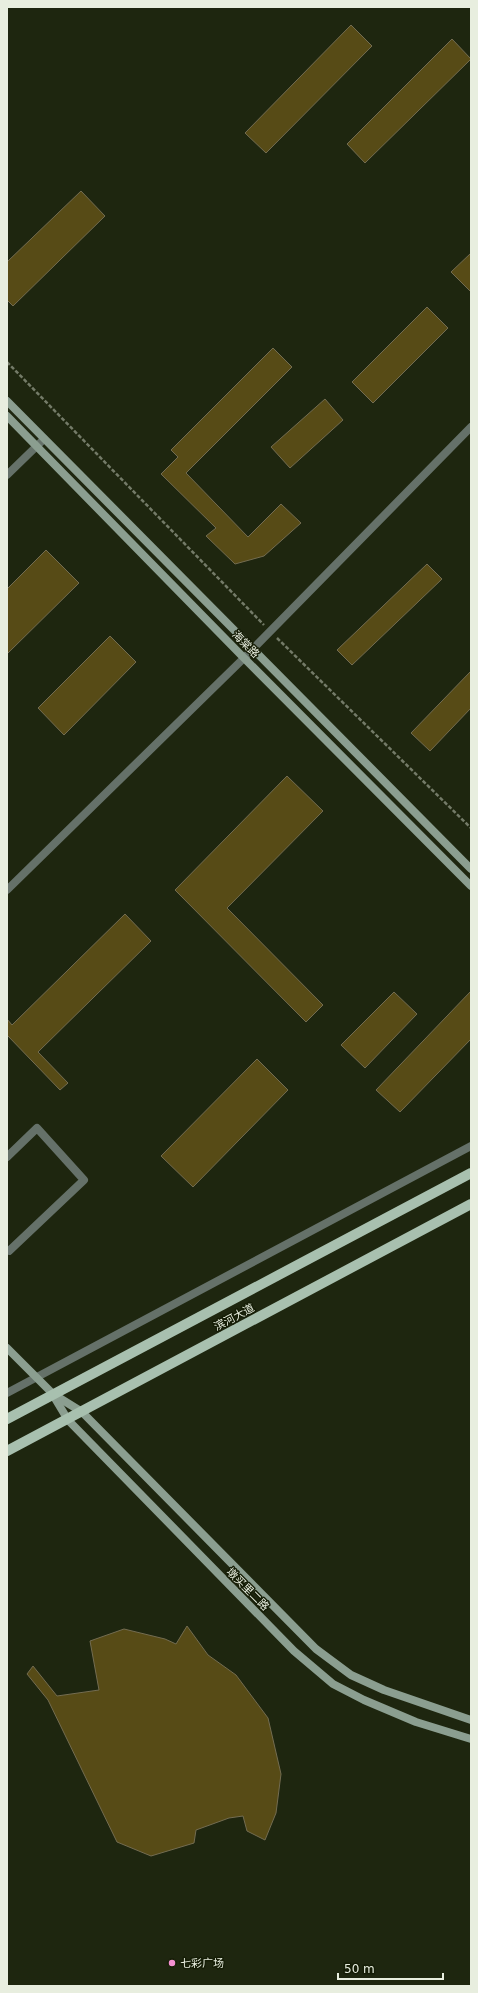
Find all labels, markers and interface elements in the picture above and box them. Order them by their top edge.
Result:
street label: 海棠路 [229,628,262,661]
street label: 滨河大道 [212,1301,257,1334]
street label: 墩买里二路 [224,1565,272,1613]
scale bar [338,1955,443,1981]
place label: 七彩广场 [180,1957,224,1970]
marker: 七彩广场 [167,1958,177,1968]
text: 50 m [344,1962,375,1976]

